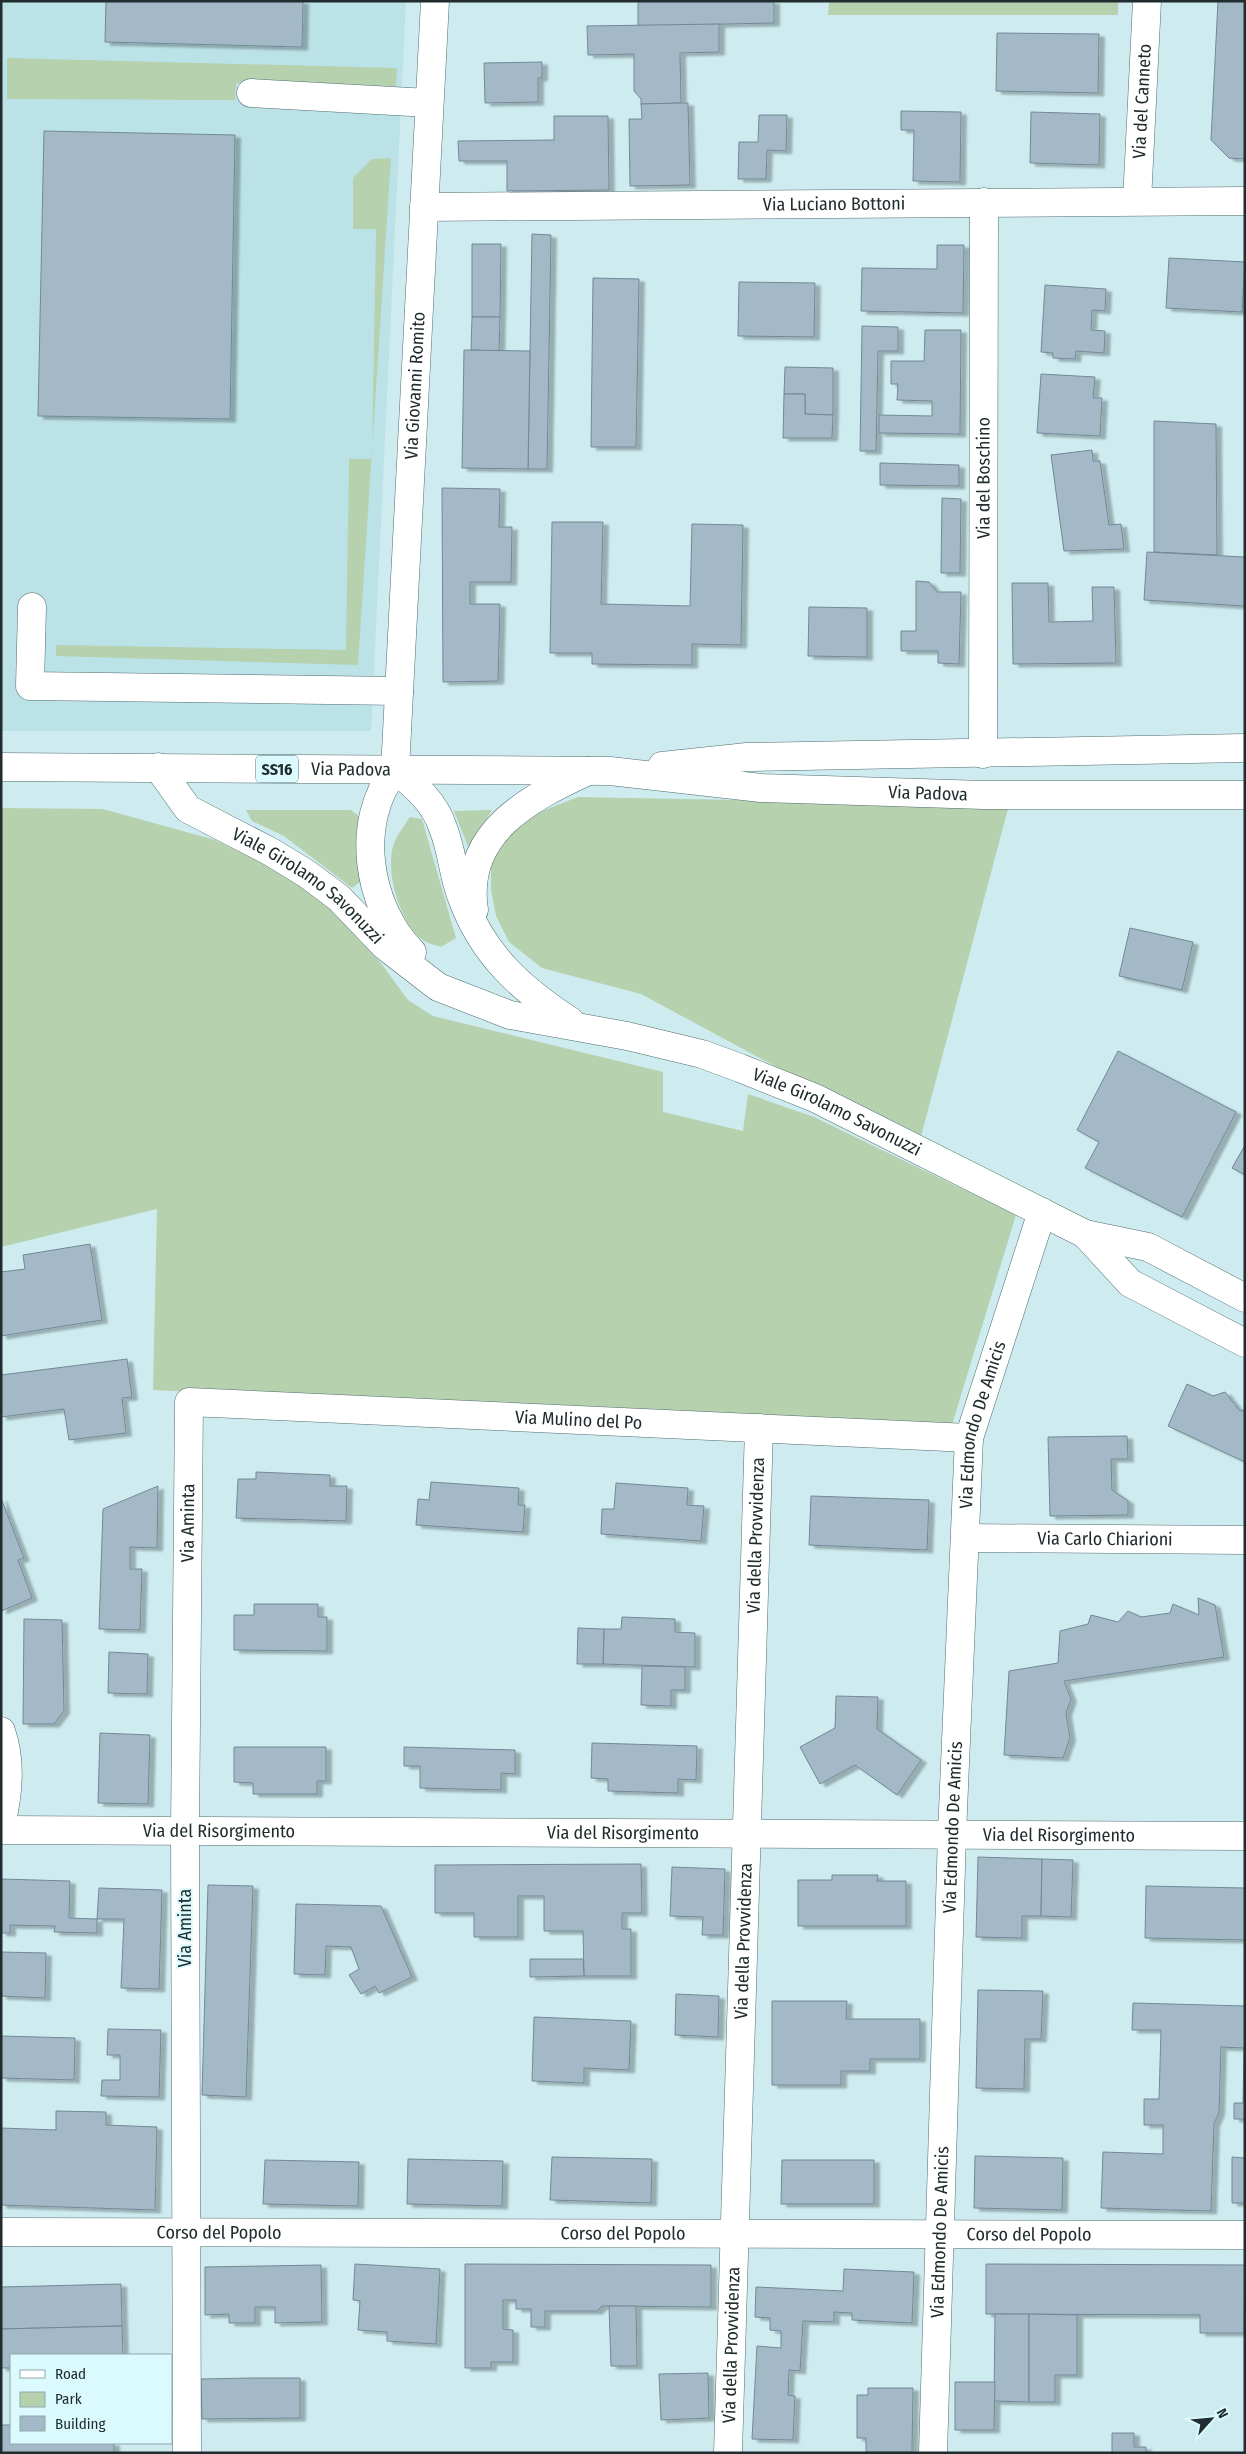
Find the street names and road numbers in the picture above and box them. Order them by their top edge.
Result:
street label: Via del Canneto [1128,43,1156,159]
street label: Via Luciano Bottoni [763,192,905,216]
street label: Via Giovanni Romito [400,311,430,460]
street label: Via del Boschino [972,417,995,539]
road number: SS16 [256,756,298,782]
street label: Via Padova [311,758,391,781]
street label: Via Padova [888,781,968,805]
street label: Viale Girolamo Savonuzzi [229,823,388,949]
street label: Viale Girolamo Savonuzzi [749,1063,925,1161]
street label: Via Edmondo De Amicis [955,1338,1011,1509]
street label: Via Mulino del Po [514,1406,643,1434]
street label: Via della Provvidenza [742,1457,769,1614]
street label: Via Aminta [177,1483,199,1562]
street label: Via Carlo Chiarioni [1037,1528,1173,1550]
street label: Via Edmondo De Amicis [939,1741,967,1914]
street label: Via del Risorgimento [143,1820,295,1842]
street label: Via del Risorgimento [547,1822,699,1844]
street label: Via del Risorgimento [983,1824,1135,1846]
street label: Via della Provvidenza [730,1863,757,2020]
street label: Via Aminta [174,1888,196,1967]
street label: Via Edmondo De Amicis [926,2145,953,2318]
street label: Corso del Popolo [157,2221,281,2244]
street label: Corso del Popolo [561,2222,685,2245]
street label: Corso del Popolo [967,2223,1091,2246]
street label: Via della Provvidenza [718,2266,745,2424]

